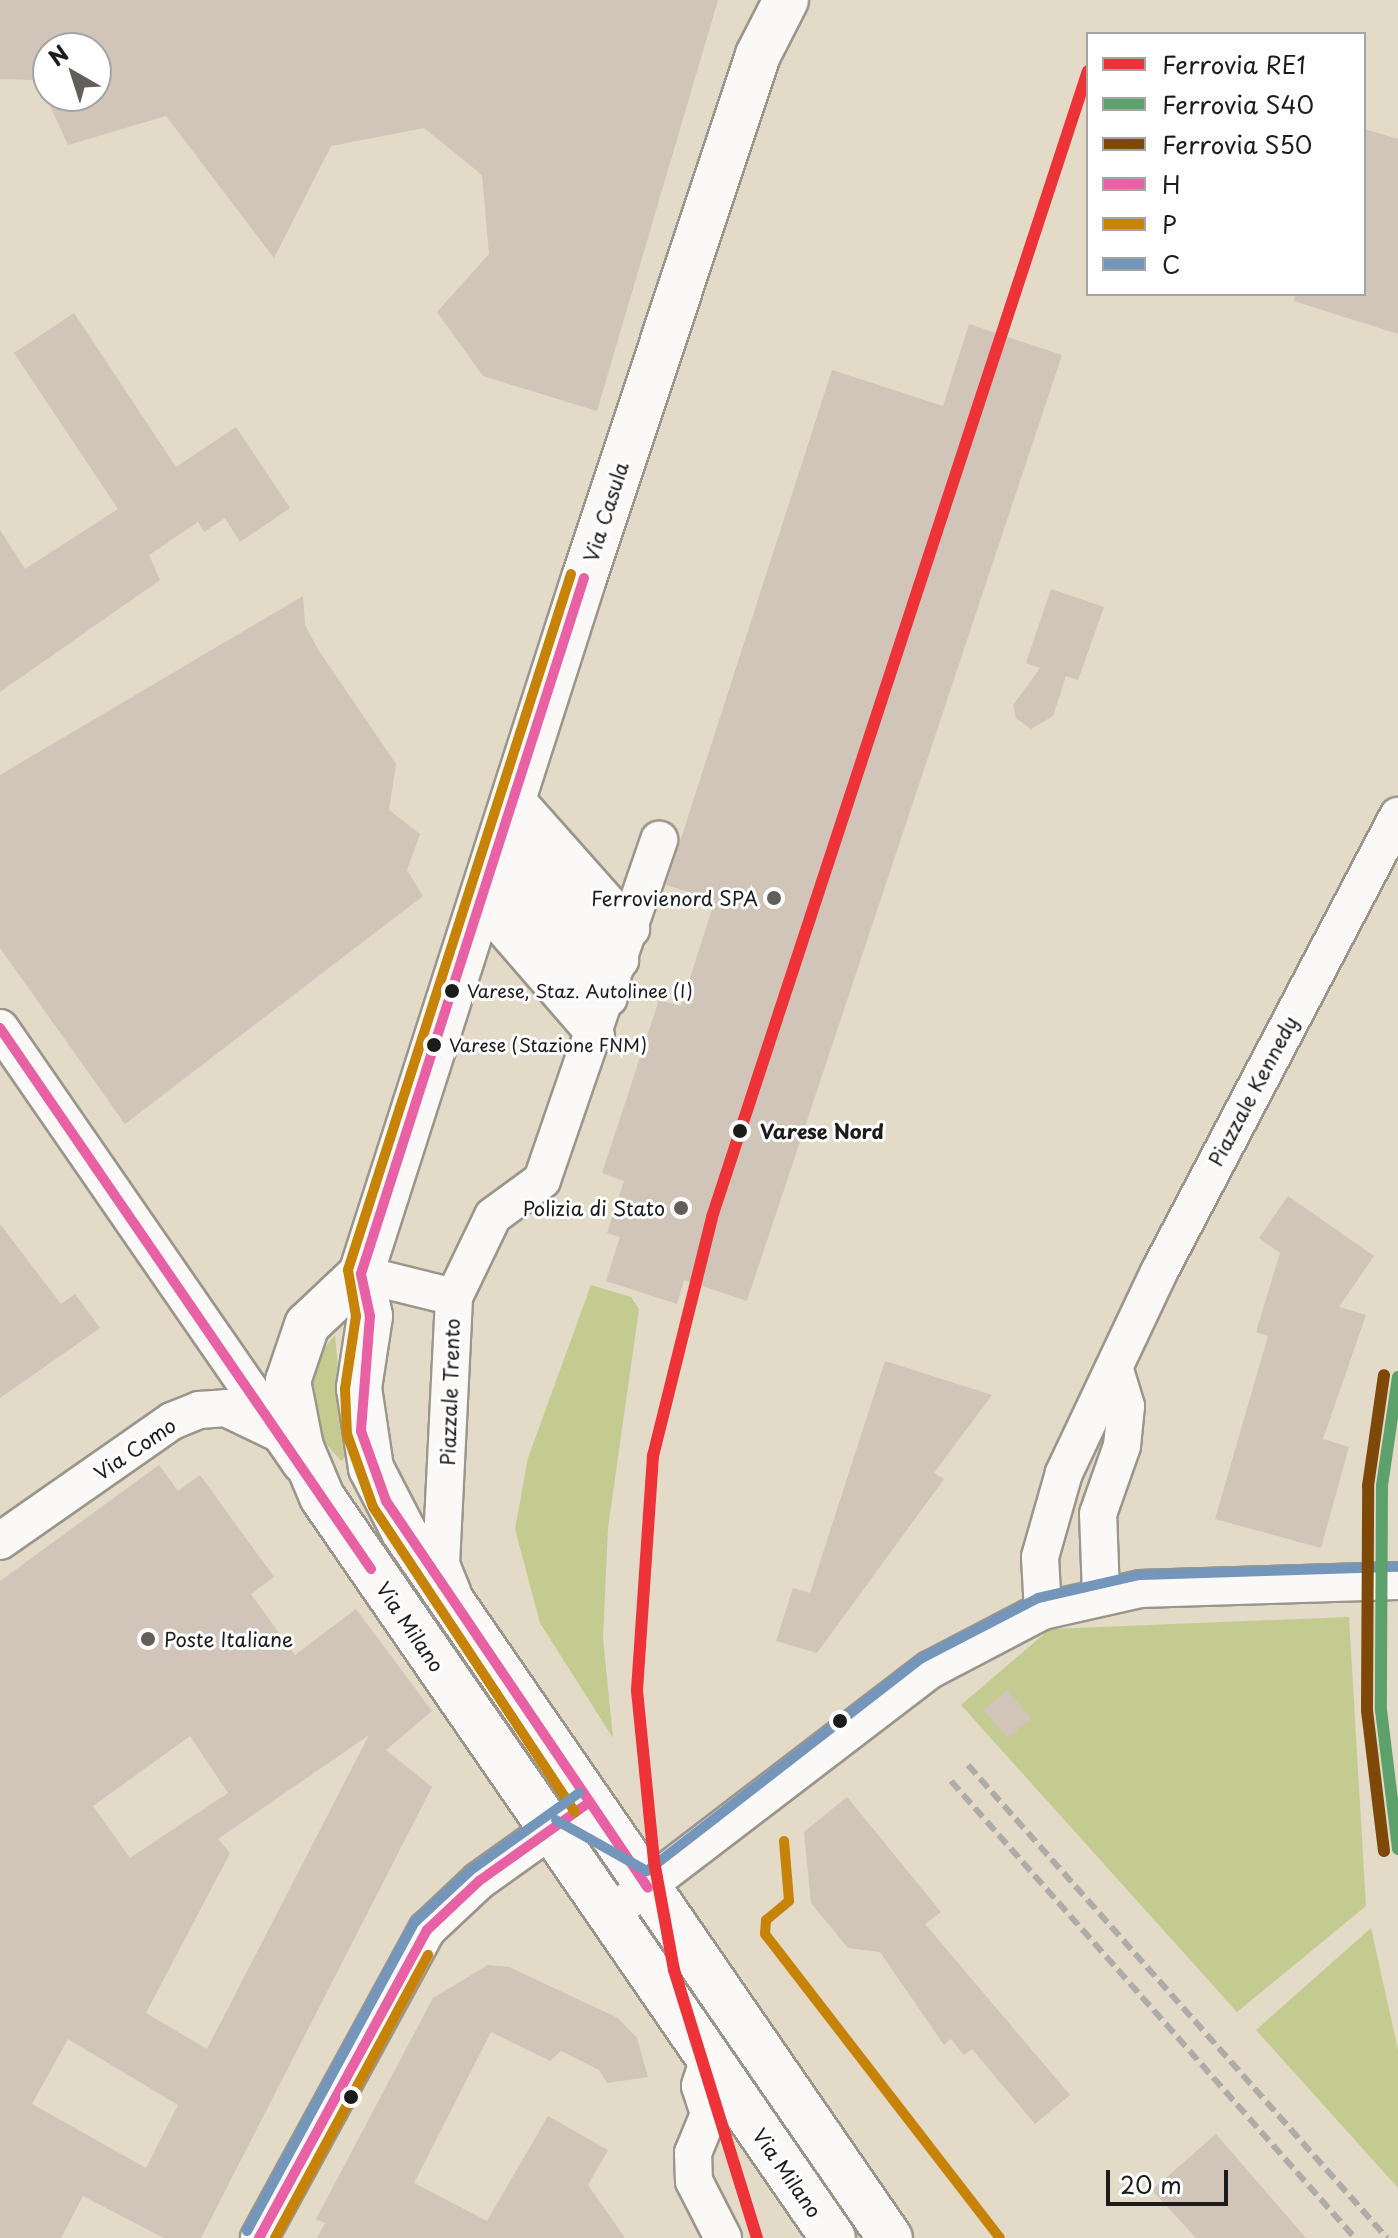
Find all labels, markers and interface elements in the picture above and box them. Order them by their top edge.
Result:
north arrow [32,32,112,112]
legend [1086,32,1366,296]
text: N [41,36,75,73]
text: Ferrovia RE1 [1162,46,1306,82]
text: Ferrovia S40 [1162,86,1314,122]
text: Ferrovia S50 [1162,126,1312,162]
text: H [1162,166,1181,202]
text: P [1162,206,1177,242]
text: C [1162,246,1181,282]
street label: Via Casula [579,459,633,565]
place label: Ferrovienord SPA [590,886,758,910]
marker: Ferrovienord SPA [765,889,783,907]
place label: Varese, Staz. Autolinee (I) [467,980,693,1002]
marker: Varese, Staz. Autolinee (I) [444,983,460,999]
street label: Piazzale Kennedy [1203,1012,1303,1170]
place label: Varese (Stazione FNM) [449,1034,649,1056]
marker: Varese (Stazione FNM) [426,1037,442,1053]
marker: Varese Nord [727,1118,753,1144]
place label: Varese Nord [760,1119,885,1143]
place label: Polizia di Stato [523,1196,665,1220]
marker: Polizia di Stato [672,1199,690,1217]
street label: Piazzale Trento [435,1318,465,1466]
street label: Via Como [90,1413,180,1485]
street label: Via Milano [371,1578,449,1676]
place label: Poste Italiane [164,1627,294,1651]
marker: Poste Italiane [139,1630,157,1648]
unlabelled marker [832,1713,848,1729]
unlabelled marker [343,2089,359,2105]
street label: Via Milano [748,2124,826,2222]
scale bar [1110,2154,1232,2204]
text: 20 m [1120,2166,1182,2202]

